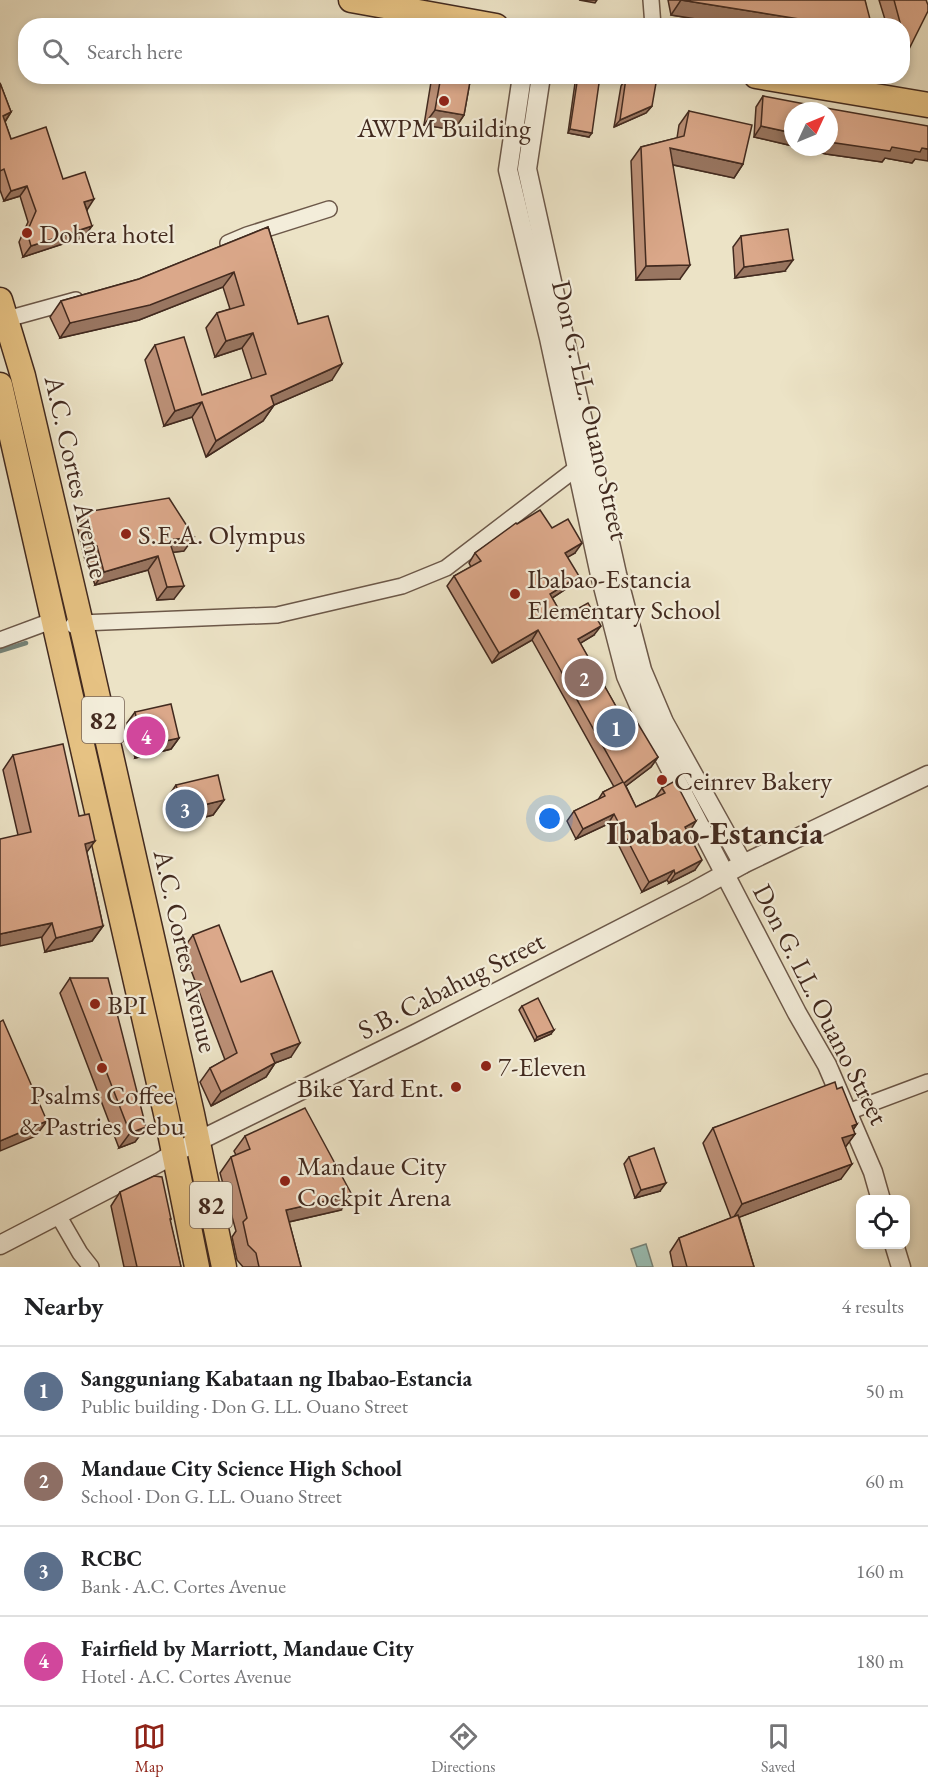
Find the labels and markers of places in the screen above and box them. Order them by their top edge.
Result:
marker: AWPM Building [437,94,451,108]
place label: AWPM Building [356,110,531,145]
place label: Dohera hotel [39,216,175,251]
marker: Dohera hotel [20,226,34,240]
place label: S.E.A. Olympus [138,517,305,552]
marker: S.E.A. Olympus [119,527,133,541]
place label: Ibabao-Estancia Elementary School [527,561,721,627]
marker: Ibabao-Estancia Elementary School [508,587,522,601]
pin: 2 [564,656,604,700]
pin: 1 [596,706,636,750]
pin: 4 [126,714,166,758]
place label: Ceinrev Bakery [674,763,832,798]
marker: Ceinrev Bakery [655,773,669,787]
pin: 3 [166,786,204,832]
place label: BPI [107,987,147,1022]
marker: BPI [88,997,102,1011]
place label: 7-Eleven [498,1049,587,1084]
marker: 7-Eleven [479,1059,493,1073]
marker: Psalms Coffee & Pastries Cebu [95,1061,109,1075]
place label: Bike Yard Ent. [297,1070,444,1105]
place label: Psalms Coffee & Pastries Cebu [19,1077,185,1143]
marker: Bike Yard Ent. [449,1080,463,1094]
place label: Mandaue City Cockpit Arena [297,1148,451,1214]
marker: Mandaue City Cockpit Arena [278,1174,292,1188]

